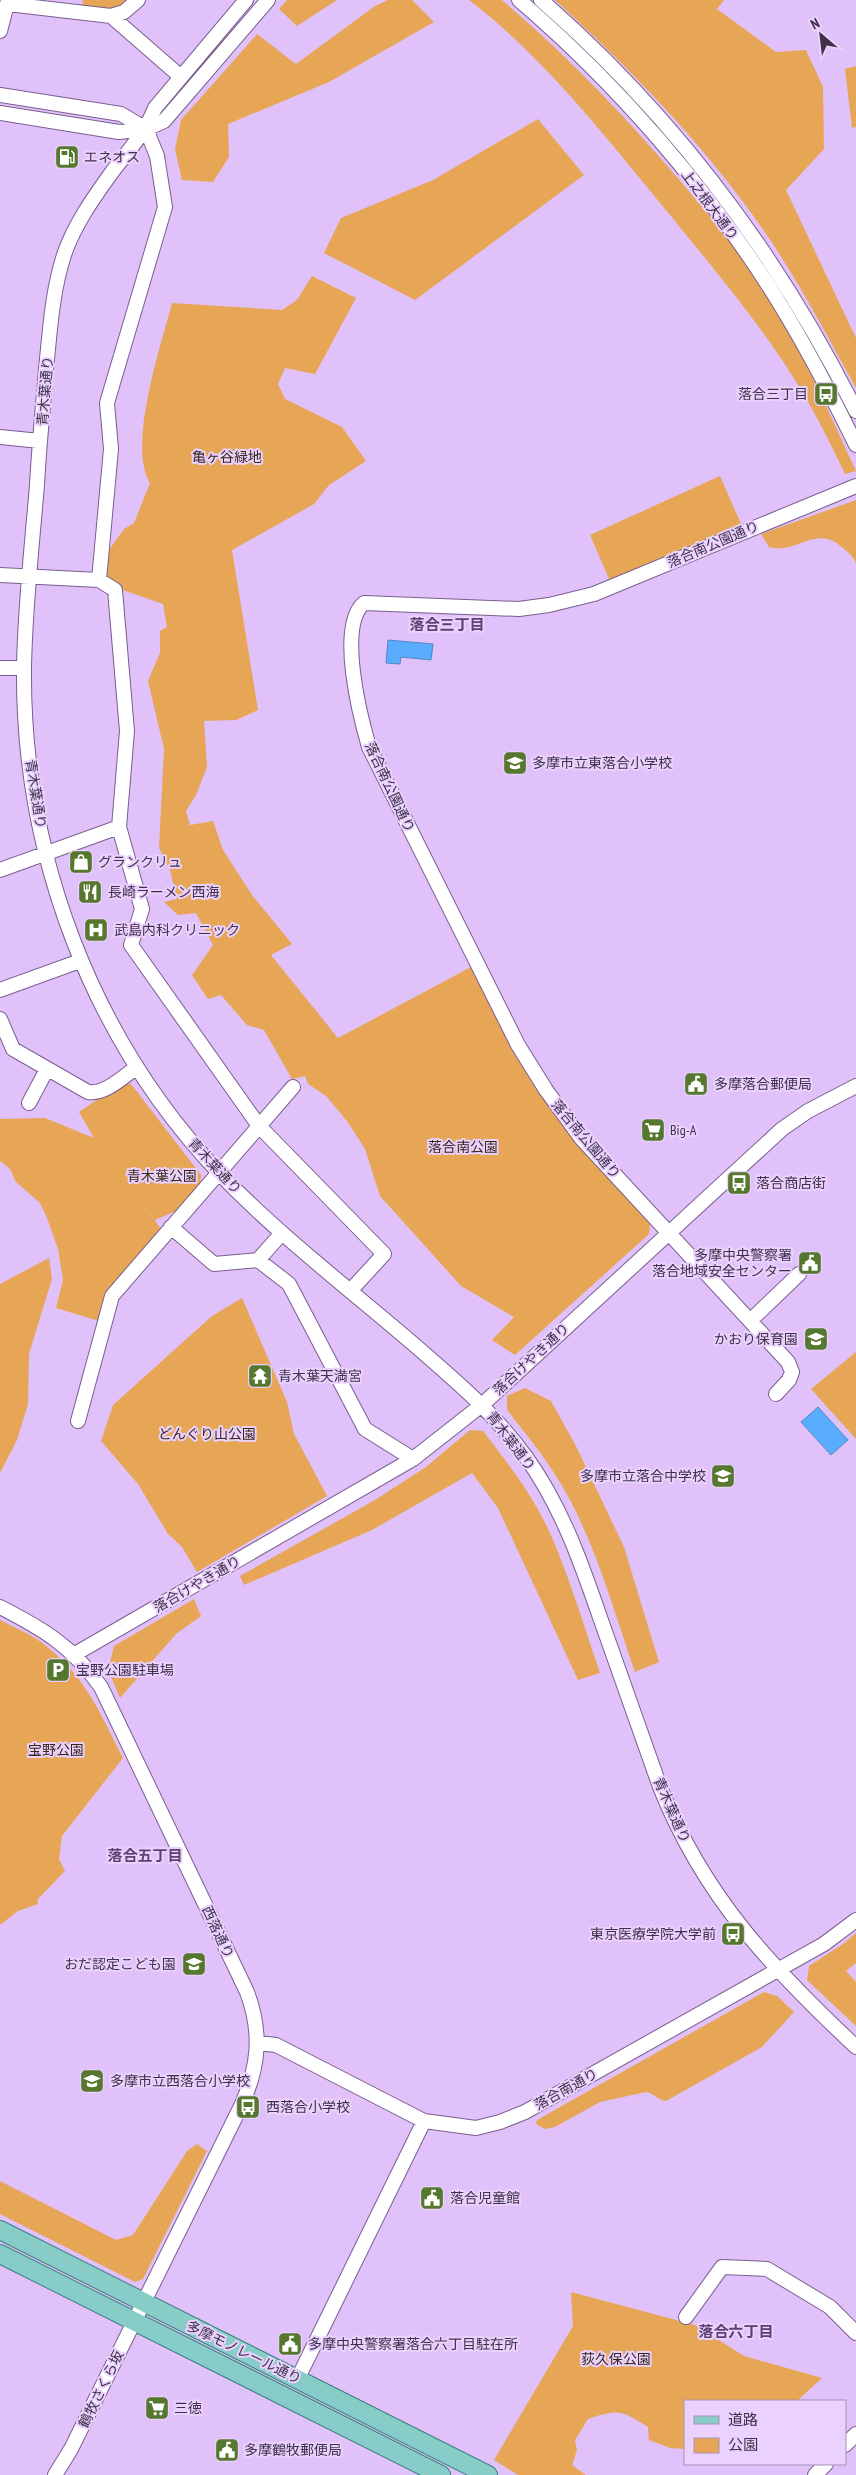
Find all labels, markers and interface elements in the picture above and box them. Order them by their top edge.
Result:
north arrow [796,10,846,60]
text: N [807,14,822,33]
fuel station icon: エネオス [54,144,80,170]
place label: エネオス [84,148,140,166]
street label: 上之根大通り [678,166,742,244]
street label: 青木葉通り [33,355,57,427]
bus stop icon: 落合三丁目 [813,381,839,407]
place label: 落合三丁目 [738,385,808,403]
park label: 亀ヶ谷緑地 [192,448,262,466]
street label: 落合南公園通り [664,517,762,571]
district label: 落合三丁目 [409,615,485,634]
street label: 落合南公園通り [361,739,419,835]
school or university icon: 多摩市立東落合小学校 [502,750,528,776]
place label: 多摩市立東落合小学校 [532,754,672,772]
street label: 青木葉通り [22,758,50,830]
shop icon: グランクリュ [68,849,94,875]
place label: グランクリュ [98,853,182,871]
restaurant icon: 長崎ラーメン西海 [77,879,103,905]
place label: 長崎ラーメン西海 [108,883,219,901]
hospital icon: 武島内科クリニック [83,917,109,943]
place label: 武島内科クリニック [114,921,240,939]
public building icon: 多摩落合郵便局 [683,1071,709,1097]
place label: 多摩落合郵便局 [714,1075,812,1093]
street label: 落合南公園通り [548,1096,624,1182]
supermarket icon: Big-A [640,1117,666,1143]
place label: Big-A [670,1121,697,1139]
street label: 青木葉通り [185,1134,245,1198]
park label: 落合南公園 [428,1138,498,1156]
park label: 青木葉公園 [127,1167,197,1185]
bus stop icon: 落合商店街 [726,1170,752,1196]
place label: 落合商店街 [756,1174,826,1192]
place label: 多摩中央警察署 落合地域安全センター [652,1246,792,1280]
public building icon: 多摩中央警察署 落合地域安全センター [797,1250,823,1276]
street label: 落合けやき通り [489,1319,573,1399]
school or university icon: かおり保育園 [803,1326,829,1352]
place label: かおり保育園 [714,1330,798,1348]
temple icon: 青木葉天満宮 [247,1363,273,1389]
place label: 青木葉天満宮 [278,1367,362,1385]
street label: 青木葉通り [483,1408,539,1474]
park label: どんぐり山公園 [158,1425,256,1443]
school or university icon: 多摩市立落合中学校 [710,1463,736,1489]
place label: 多摩市立落合中学校 [580,1467,706,1485]
street label: 落合けやき通り [150,1552,244,1616]
parking icon: 宝野公園駐車場 [45,1657,71,1683]
place label: 宝野公園駐車場 [76,1661,174,1679]
park label: 宝野公園 [28,1741,84,1759]
street label: 青木葉通り [650,1774,694,1846]
district label: 落合五丁目 [107,1846,183,1865]
street label: 西落通り [198,1903,238,1961]
bus stop icon: 東京医療学院大学前 [720,1921,746,1947]
place label: 東京医療学院大学前 [590,1925,716,1943]
school or university icon: おだ認定こども園 [181,1951,207,1977]
place label: おだ認定こども園 [64,1955,176,1973]
street label: 落合南通り [531,2064,601,2114]
school or university icon: 多摩市立西落合小学校 [79,2068,105,2094]
place label: 多摩市立西落合小学校 [110,2072,250,2090]
bus stop icon: 西落合小学校 [235,2094,261,2120]
place label: 西落合小学校 [266,2098,350,2116]
public building icon: 落合児童館 [419,2185,445,2211]
place label: 落合児童館 [450,2189,520,2207]
street label: 多摩モノレール通り [183,2316,305,2388]
district label: 落合六丁目 [698,2322,774,2341]
public building icon: 多摩中央警察署落合六丁目駐在所 [277,2331,303,2357]
place label: 多摩中央警察署落合六丁目駐在所 [308,2335,518,2353]
street label: 鶴牧さくら坂 [74,2347,128,2431]
park label: 荻久保公園 [581,2350,651,2368]
supermarket icon: 三徳 [144,2395,170,2421]
place label: 三徳 [174,2399,202,2417]
legend [684,2400,846,2465]
text: 道路 [728,2410,758,2429]
text: 公園 [728,2435,758,2454]
public building icon: 多摩鶴牧郵便局 [214,2437,240,2463]
place label: 多摩鶴牧郵便局 [244,2441,342,2459]

